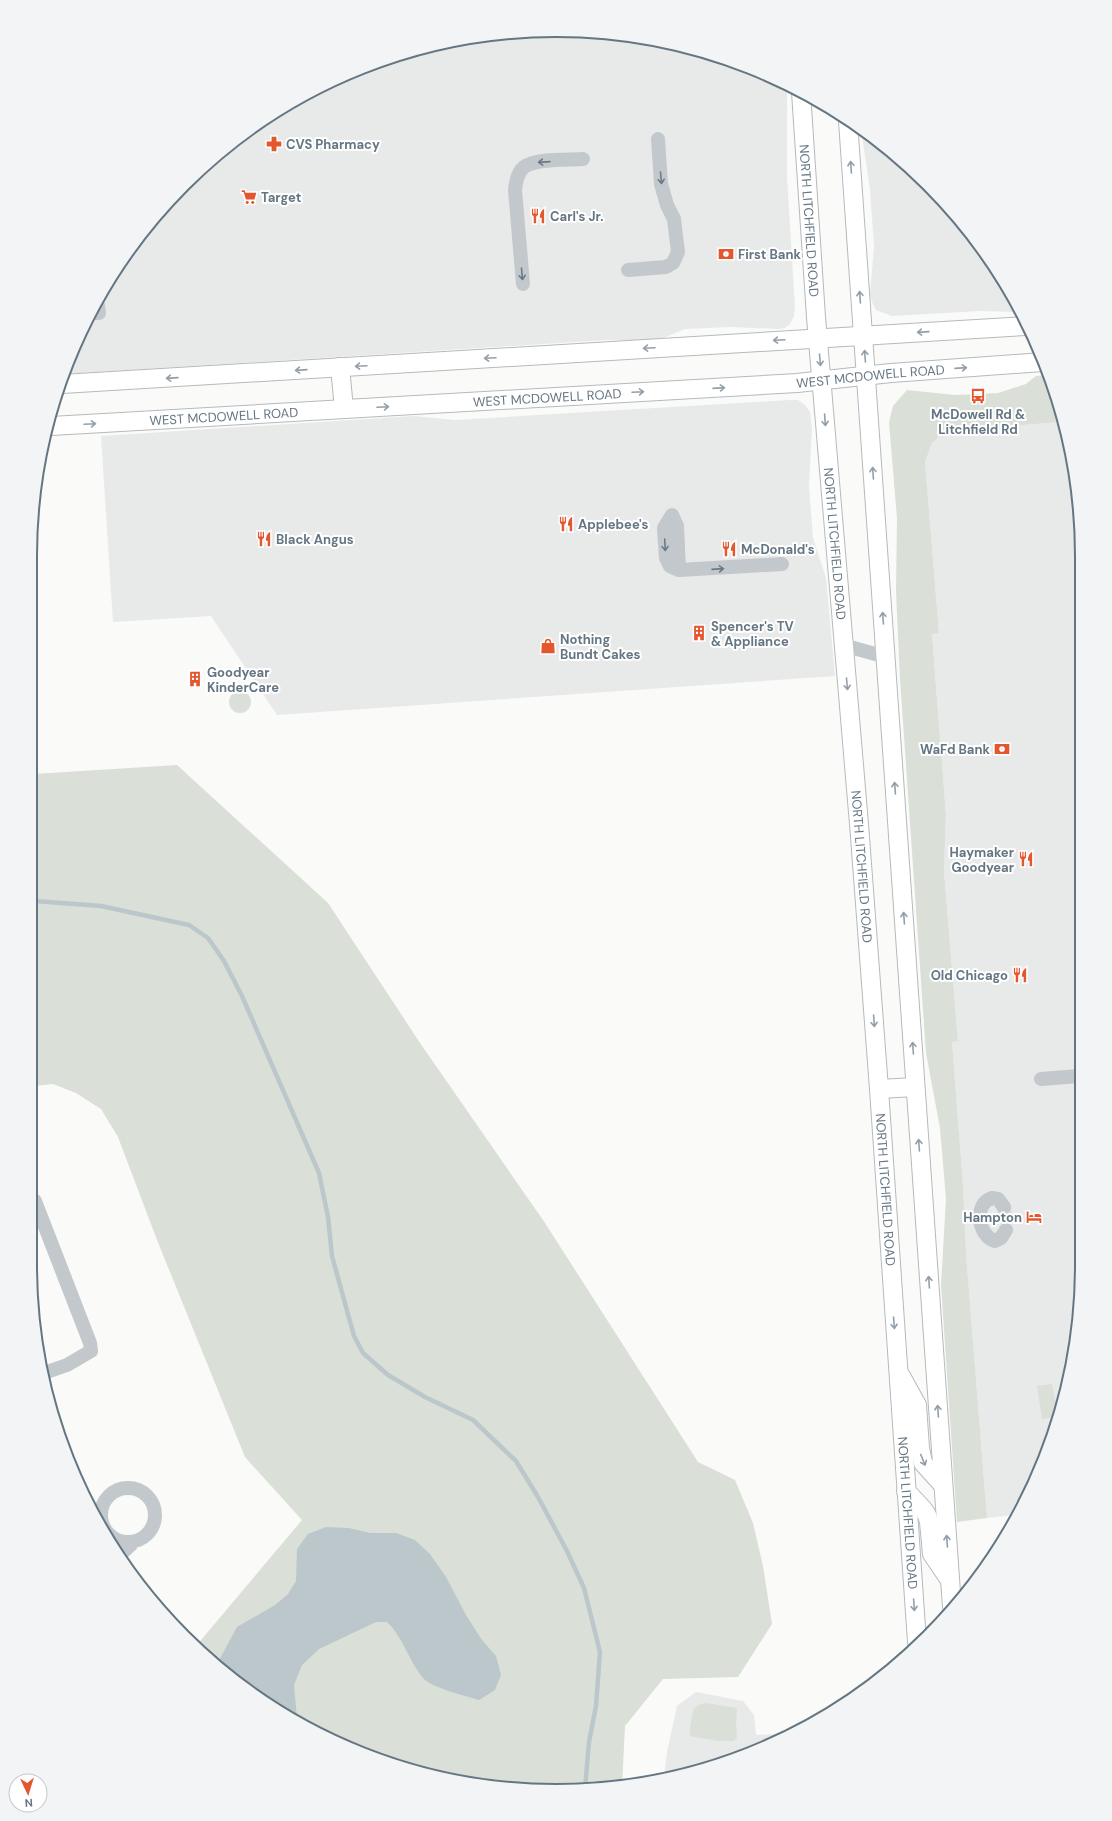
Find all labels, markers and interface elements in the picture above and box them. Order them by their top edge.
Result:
pharmacy icon: CVS Pharmacy [265,135,283,153]
place label: CVS Pharmacy [286,136,380,153]
street label: NORTH LITCHFIELD ROAD [796,144,823,298]
one-way arrow [538,158,551,165]
one-way arrow [847,161,854,174]
one-way arrow [657,171,664,184]
supermarket icon: Target [240,188,258,206]
place label: Target [261,189,301,206]
restaurant icon: Carl's Jr. [529,207,547,225]
place label: Carl's Jr. [550,208,604,225]
bank icon: First Bank [717,245,735,263]
place label: First Bank [738,246,801,263]
one-way arrow [518,267,526,280]
one-way arrow [857,291,864,304]
one-way arrow [917,329,930,336]
one-way arrow [773,337,786,344]
one-way arrow [643,345,656,352]
one-way arrow [861,350,868,363]
one-way arrow [816,353,823,366]
one-way arrow [484,354,497,362]
street label: WEST MCDOWELL ROAD [795,361,945,392]
one-way arrow [355,362,368,370]
one-way arrow [954,364,967,371]
one-way arrow [295,366,308,373]
one-way arrow [166,374,179,381]
one-way arrow [712,384,725,391]
street label: WEST MCDOWELL ROAD [472,385,622,411]
bus stop icon: McDowell Rd & Litchfield Rd [969,387,987,405]
one-way arrow [632,389,645,396]
street label: WEST MCDOWELL ROAD [149,404,299,429]
one-way arrow [376,404,389,411]
place label: McDowell Rd & Litchfield Rd [931,406,1025,438]
one-way arrow [821,413,828,426]
one-way arrow [83,421,96,428]
one-way arrow [869,466,876,479]
street label: NORTH LITCHFIELD ROAD [820,467,850,621]
restaurant icon: Applebee's [557,515,575,533]
place label: Applebee's [578,516,649,533]
restaurant icon: Black Angus [255,530,273,548]
place label: Black Angus [276,531,354,548]
one-way arrow [662,538,669,551]
restaurant icon: McDonald's [720,540,738,558]
place label: McDonald's [741,541,815,558]
one-way arrow [711,565,724,572]
one-way arrow [879,612,887,625]
place label: Spencer's TV & Appliance [711,618,794,650]
building icon: Spencer's TV & Appliance [690,624,708,642]
place label: Nothing Bundt Cakes [560,631,641,663]
shop icon: Nothing Bundt Cakes [539,637,557,655]
place label: Goodyear KinderCare [207,664,279,696]
building icon: Goodyear KinderCare [186,670,204,688]
one-way arrow [843,677,850,690]
bank icon: WaFd Bank [993,740,1011,758]
place label: WaFd Bank [920,741,990,758]
one-way arrow [891,782,898,795]
street label: NORTH LITCHFIELD ROAD [847,790,876,943]
place label: Haymaker Goodyear [950,844,1015,876]
restaurant icon: Haymaker Goodyear [1017,850,1035,868]
one-way arrow [901,912,908,925]
restaurant icon: Old Chicago [1011,966,1029,984]
place label: Old Chicago [931,967,1008,984]
one-way arrow [870,1014,877,1027]
one-way arrow [909,1042,916,1055]
street label: NORTH LITCHFIELD ROAD [872,1113,899,1267]
one-way arrow [916,1139,923,1152]
hotel icon: Hampton [1025,1208,1043,1226]
place label: Hampton [963,1209,1022,1226]
one-way arrow [925,1276,932,1289]
one-way arrow [891,1316,898,1329]
one-way arrow [934,1405,941,1418]
street label: NORTH LITCHFIELD ROAD [894,1436,921,1590]
one-way arrow [920,1453,928,1465]
one-way arrow [943,1535,950,1548]
one-way arrow [911,1598,918,1611]
north arrow [8,1773,48,1813]
text: N [24,1796,33,1810]

